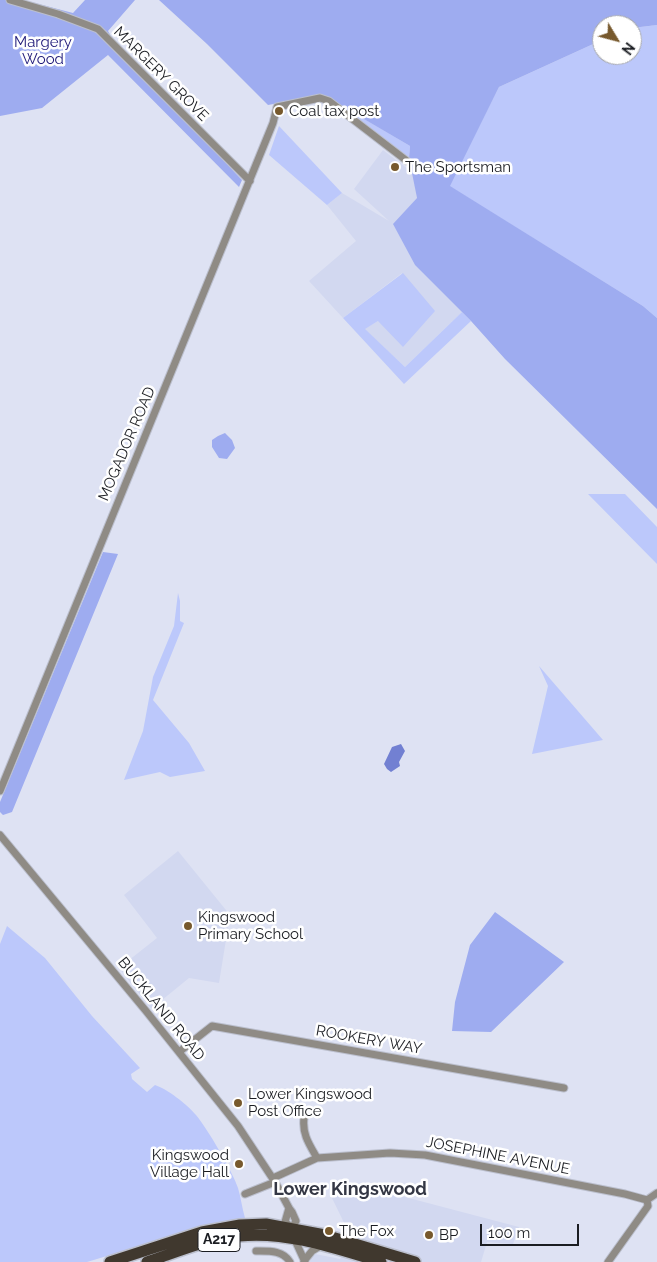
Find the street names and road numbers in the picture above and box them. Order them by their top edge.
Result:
street label: MARGERY GROVE [110,23,212,125]
street label: MOGADOR ROAD [95,384,159,504]
street label: BUCKLAND ROAD [114,954,208,1064]
street label: ROOKERY WAY [314,1022,424,1058]
street label: JOSEPHINE AVENUE [425,1133,571,1179]
road number: A217 [198,1228,240,1252]

